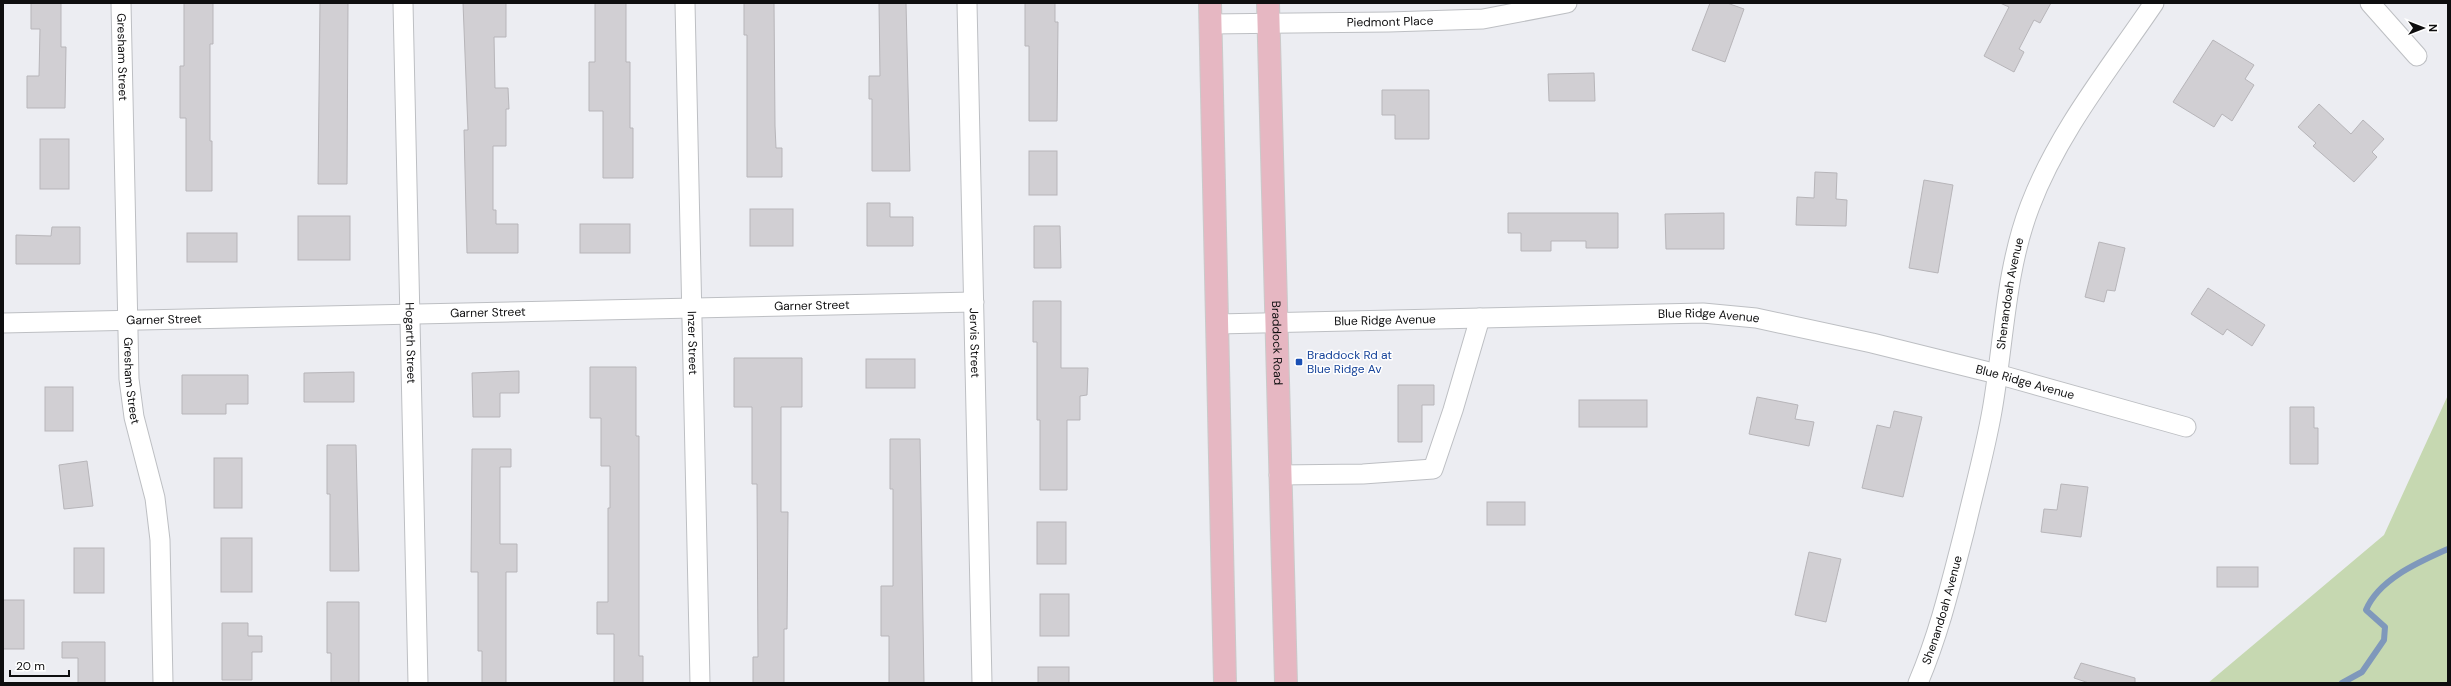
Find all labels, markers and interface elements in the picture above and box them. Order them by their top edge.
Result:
north arrow [2403,8,2443,48]
street label: Gresham Street [113,13,131,101]
street label: Piedmont Place [1347,13,1434,30]
text: N [2426,24,2440,32]
street label: Shenandoah Avenue [1993,236,2027,350]
street label: Garner Street [774,297,850,314]
street label: Braddock Road [1268,300,1286,385]
street label: Hogarth Street [402,302,419,384]
street label: Garner Street [450,304,526,321]
street label: Blue Ridge Avenue [1658,305,1761,327]
street label: Jervis Street [966,308,983,378]
street label: Garner Street [126,311,202,328]
street label: Inzer Street [684,311,701,375]
street label: Blue Ridge Avenue [1334,311,1436,329]
street label: Gresham Street [120,337,144,426]
place label: Braddock Rd at Blue Ridge Av [1307,347,1392,377]
marker: Braddock Rd at Blue Ridge Av [1294,357,1304,367]
street label: Blue Ridge Avenue [1974,361,2076,403]
street label: Shenandoah Avenue [1918,554,1966,667]
scale bar [10,652,69,678]
text: 20 m [16,658,45,674]

